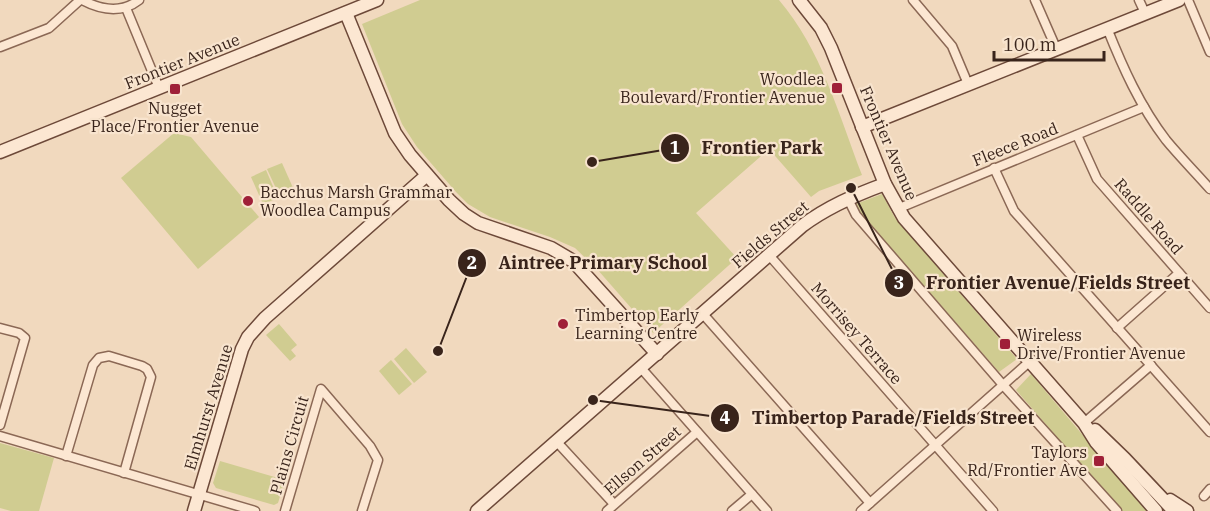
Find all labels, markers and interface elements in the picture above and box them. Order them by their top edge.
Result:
scale bar [994,24,1104,62]
street label: Frontier Avenue [122,29,242,93]
text: 100 m [1003,33,1057,56]
place label: Woodlea Boulevard/Frontier Avenue [620,69,825,107]
marker: Woodlea Boulevard/Frontier Avenue [830,81,844,95]
marker: Nugget Place/Frontier Avenue [168,82,182,96]
street label: Frontier Avenue [856,83,922,203]
place label: Nugget Place/Frontier Avenue [91,98,259,136]
street label: Fleece Road [969,118,1061,170]
callout: Frontier Park [660,130,835,166]
text: 1 [670,136,681,159]
text: Frontier Park [702,136,823,159]
street label: Raddle Road [1111,174,1188,258]
place label: Bacchus Marsh Grammar Woodlea Campus [260,182,452,220]
marker: Bacchus Marsh Grammar Woodlea Campus [241,194,255,208]
street label: Fields Street [727,196,813,272]
callout: Aintree Primary School [457,245,720,281]
text: 2 [467,251,477,274]
text: Aintree Primary School [499,251,708,274]
callout: Frontier Avenue/Fields Street [884,265,1202,301]
text: 3 [894,271,904,294]
text: Frontier Avenue/Fields Street [926,271,1190,294]
street label: Morrisey Terrace [807,278,907,388]
place label: Timbertop Early Learning Centre [575,305,699,343]
marker: Timbertop Early Learning Centre [556,317,570,331]
place label: Wireless Drive/Frontier Avenue [1017,325,1186,363]
marker: Wireless Drive/Frontier Avenue [998,337,1012,351]
street label: Elmhurst Avenue [179,342,237,472]
street label: Plains Circuit [265,393,313,497]
callout: Timbertop Parade/Fields Street [710,400,1047,436]
text: 4 [720,406,731,429]
text: Timbertop Parade/Fields Street [752,406,1034,429]
street label: Ellson Street [599,421,685,499]
place label: Taylors Rd/Frontier Ave [967,442,1087,480]
marker: Taylors Rd/Frontier Ave [1092,454,1106,468]

